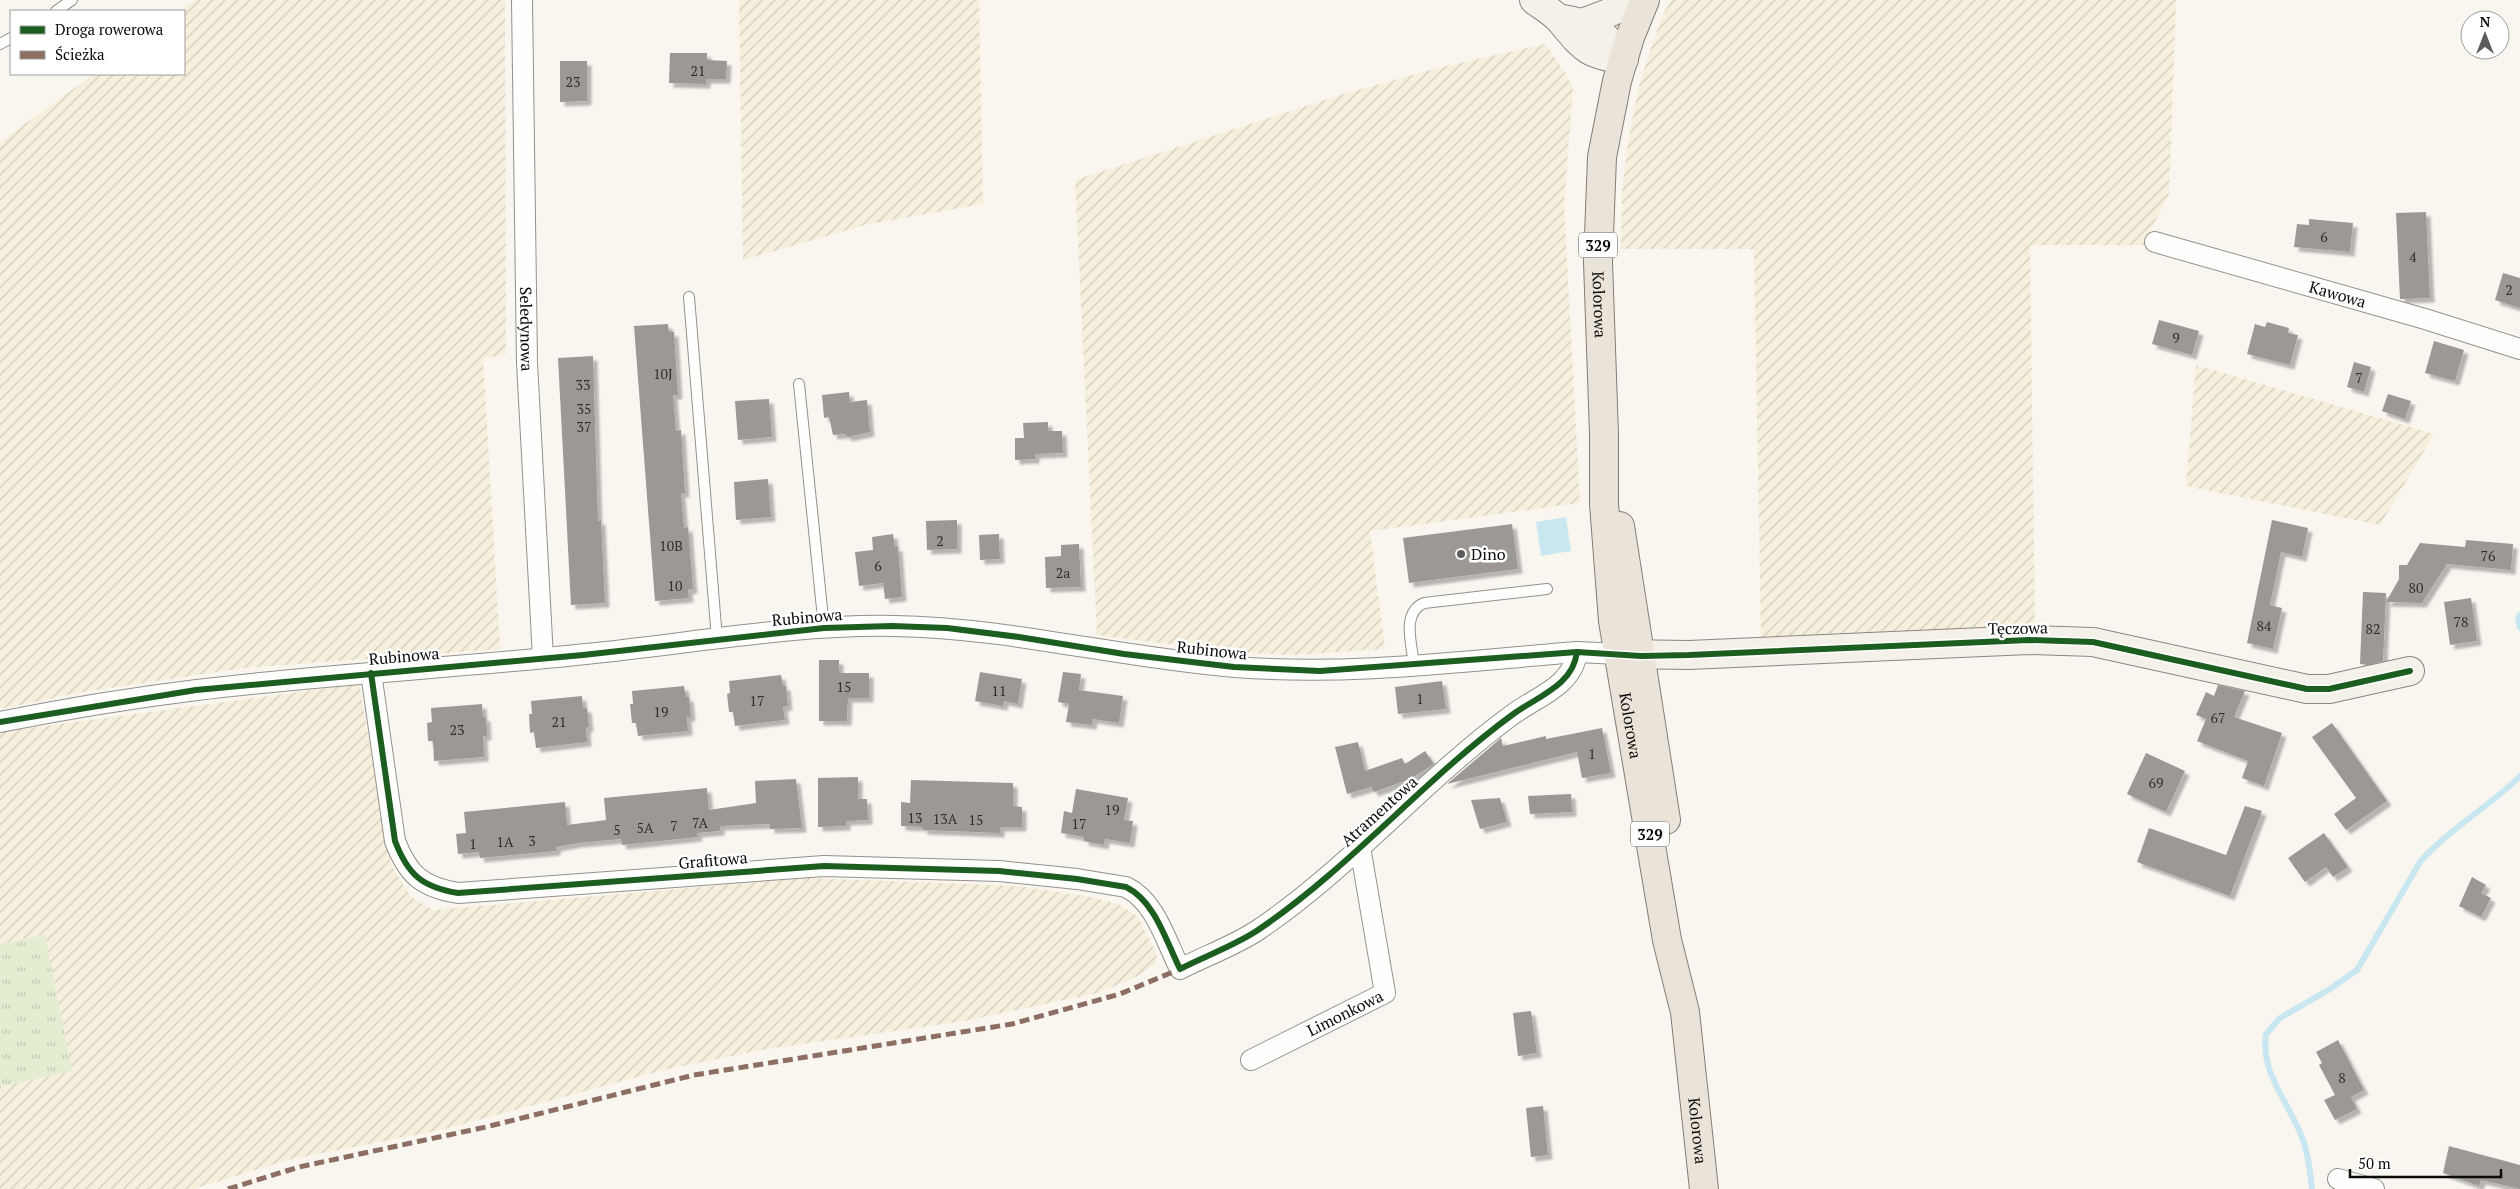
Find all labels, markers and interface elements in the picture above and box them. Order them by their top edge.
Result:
legend [10,10,185,75]
north arrow [2460,10,2510,60]
text: N [2480,12,2491,31]
text: Droga rowerowa [55,19,164,39]
text: Ścieżka [55,44,105,64]
house number: 21 [691,61,705,80]
house number: 23 [566,72,580,91]
house number: 6 [2320,227,2328,246]
road number: 329 [1579,232,1617,258]
house number: 4 [2409,247,2417,266]
street label: Kolorowa [1587,271,1612,338]
street label: Kawowa [2307,276,2369,313]
house number: 2 [2505,280,2513,299]
street label: Seledynowa [515,287,538,372]
house number: 9 [2172,328,2180,347]
house number: 10J [653,364,673,383]
house number: 7 [2355,368,2363,387]
house number: 33 [576,375,590,394]
house number: 35 [577,399,591,418]
house number: 37 [577,417,591,436]
house number: 2 [936,531,944,550]
house number: 10B [659,536,683,555]
place label: Dino [1471,543,1506,565]
house number: 76 [2481,546,2496,565]
marker: Dino [1455,548,1467,560]
house number: 6 [874,556,882,575]
house number: 2a [1056,563,1070,582]
house number: 10 [668,576,682,595]
house number: 80 [2409,578,2423,597]
street label: Rubinowa [771,603,843,631]
house number: 78 [2454,612,2468,631]
street label: Tęczowa [1988,616,2048,640]
house number: 84 [2257,616,2272,635]
house number: 82 [2366,619,2380,638]
street label: Rubinowa [1176,635,1248,665]
street label: Rubinowa [368,642,440,670]
house number: 15 [837,677,851,696]
house number: 11 [992,681,1006,700]
house number: 1 [1416,689,1424,708]
house number: 17 [750,691,764,710]
street label: Kolorowa [1614,691,1647,760]
house number: 19 [654,702,668,721]
house number: 67 [2211,708,2225,727]
house number: 21 [552,712,566,731]
house number: 23 [450,720,464,739]
house number: 1 [1588,744,1596,763]
street label: Atramentowa [1336,771,1422,851]
house number: 69 [2149,773,2163,792]
house number: 19 [1105,800,1119,819]
house number: 13 [908,808,922,827]
house number: 13A [933,809,958,828]
house number: 15 [969,810,983,829]
house number: 7A [692,813,709,832]
house number: 17 [1072,814,1086,833]
house number: 7 [670,816,678,835]
house number: 5A [636,818,654,837]
house number: 5 [613,820,621,839]
road number: 329 [1631,822,1669,846]
house number: 3 [528,831,536,850]
house number: 1A [496,832,514,851]
house number: 1 [469,834,477,853]
street label: Grafitowa [678,846,748,874]
street label: Limonkowa [1303,985,1387,1041]
house number: 8 [2338,1068,2346,1087]
street label: Kolorowa [1683,1096,1712,1165]
scale bar [2350,1146,2501,1178]
text: 50 m [2358,1153,2391,1173]

